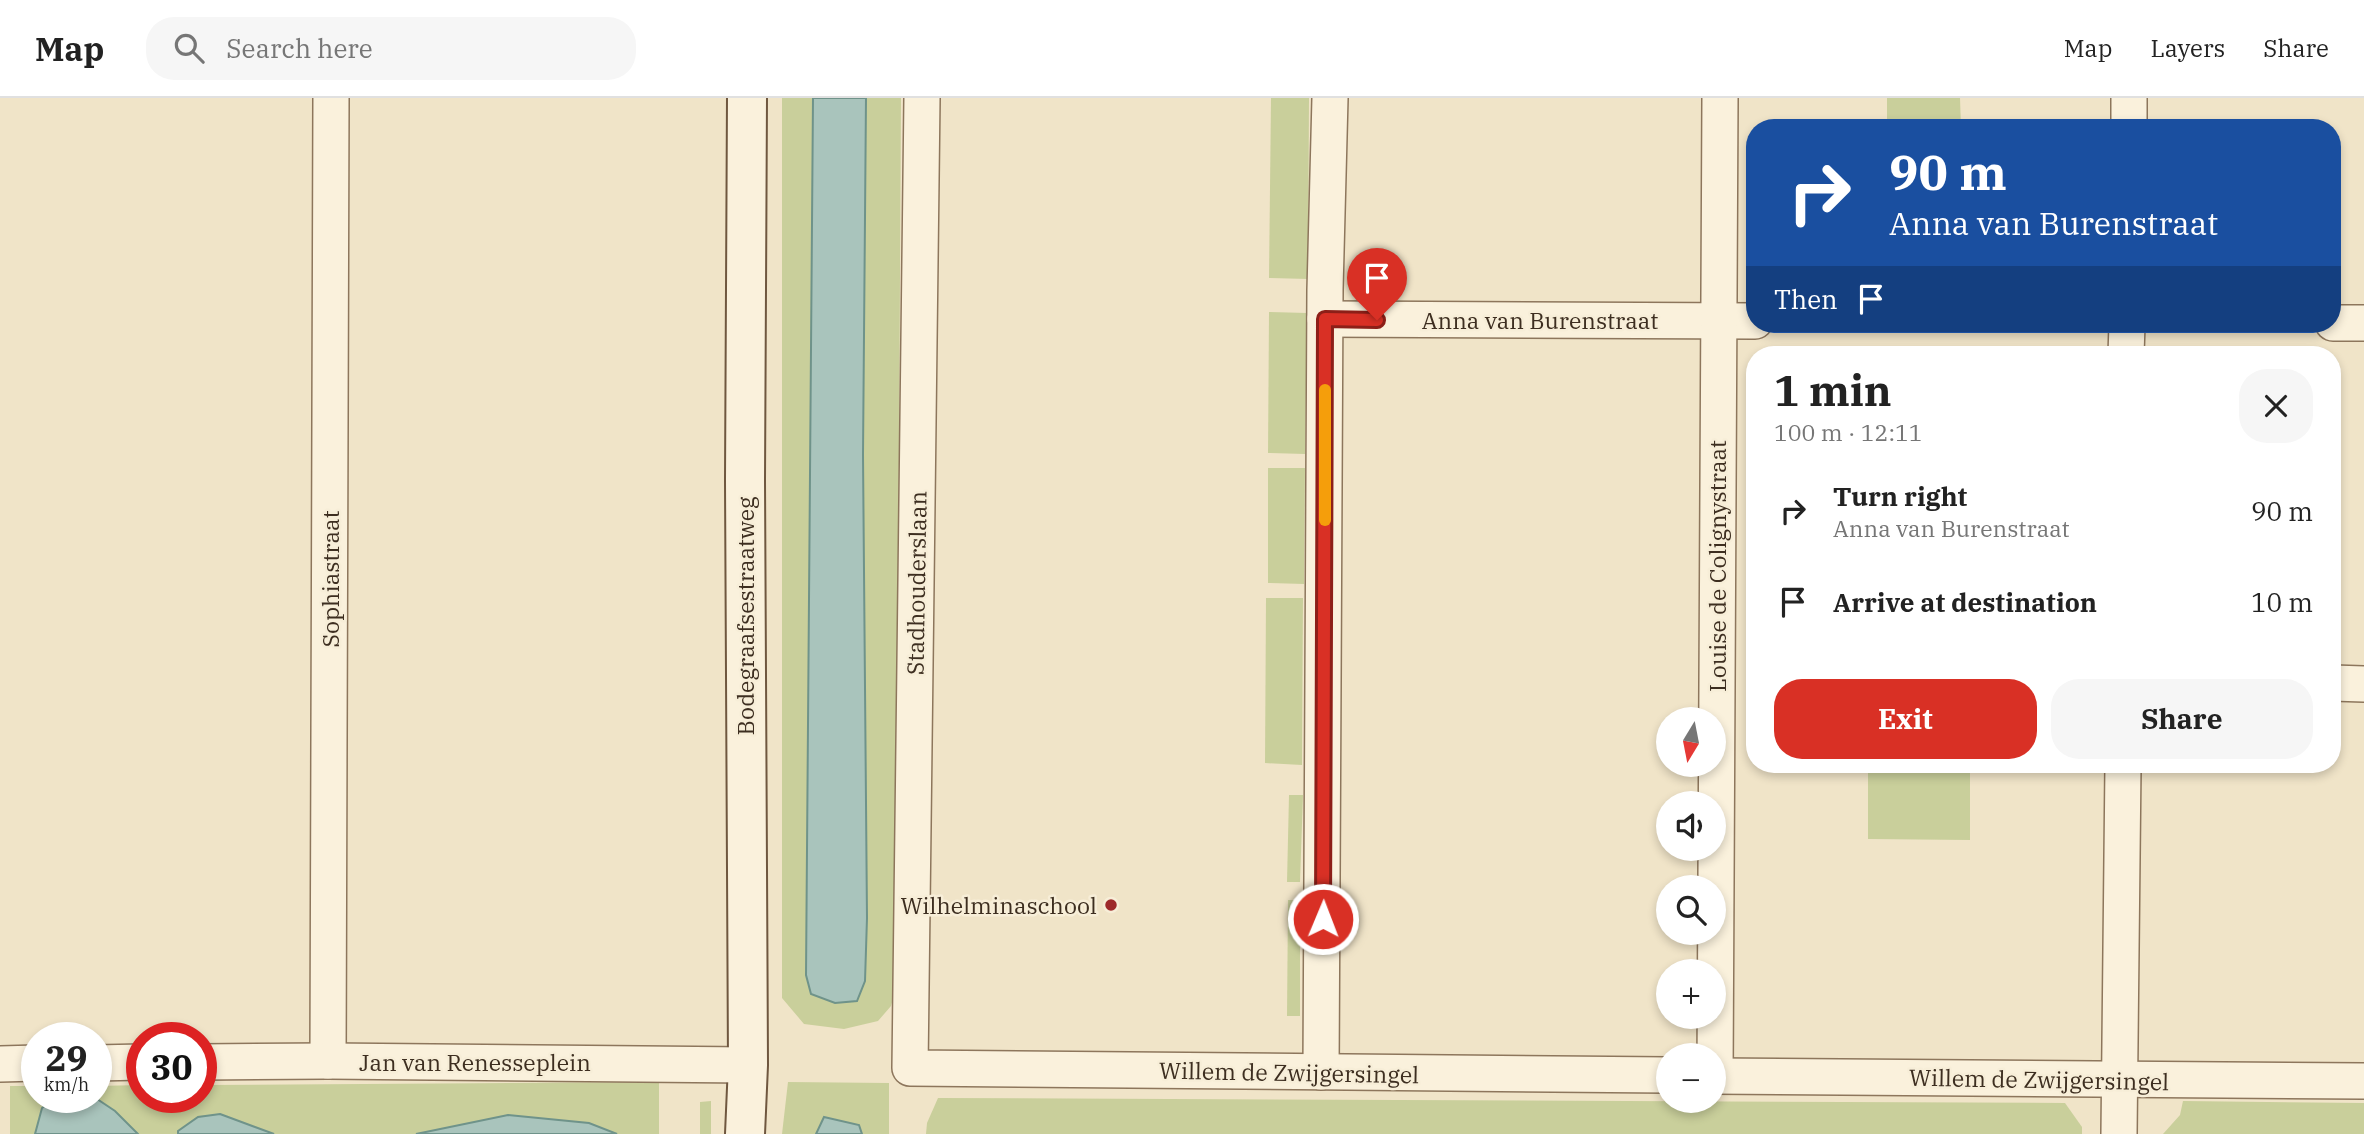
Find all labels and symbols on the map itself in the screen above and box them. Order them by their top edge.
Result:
pin [1347,248,1407,320]
street label: Anna van Burenstraat [1422,305,1658,335]
street label: Louise de Colignystraat [1702,440,1732,692]
street label: Stadhouderslaan [899,491,933,675]
street label: Bodegraafsestraatweg [730,496,760,735]
street label: Sophiastraat [315,510,345,648]
north arrow [1656,707,1726,777]
position arrow [1286,882,1360,956]
place label: Wilhelminaschool [900,890,1097,920]
marker: Wilhelminaschool [1103,897,1119,913]
speed limit sign: 30 [126,1022,217,1113]
street label: Jan van Renesseplein [359,1047,591,1077]
street label: Willem de Zwijgersingel [1159,1055,1419,1089]
street label: Willem de Zwijgersingel [1909,1062,2169,1096]

